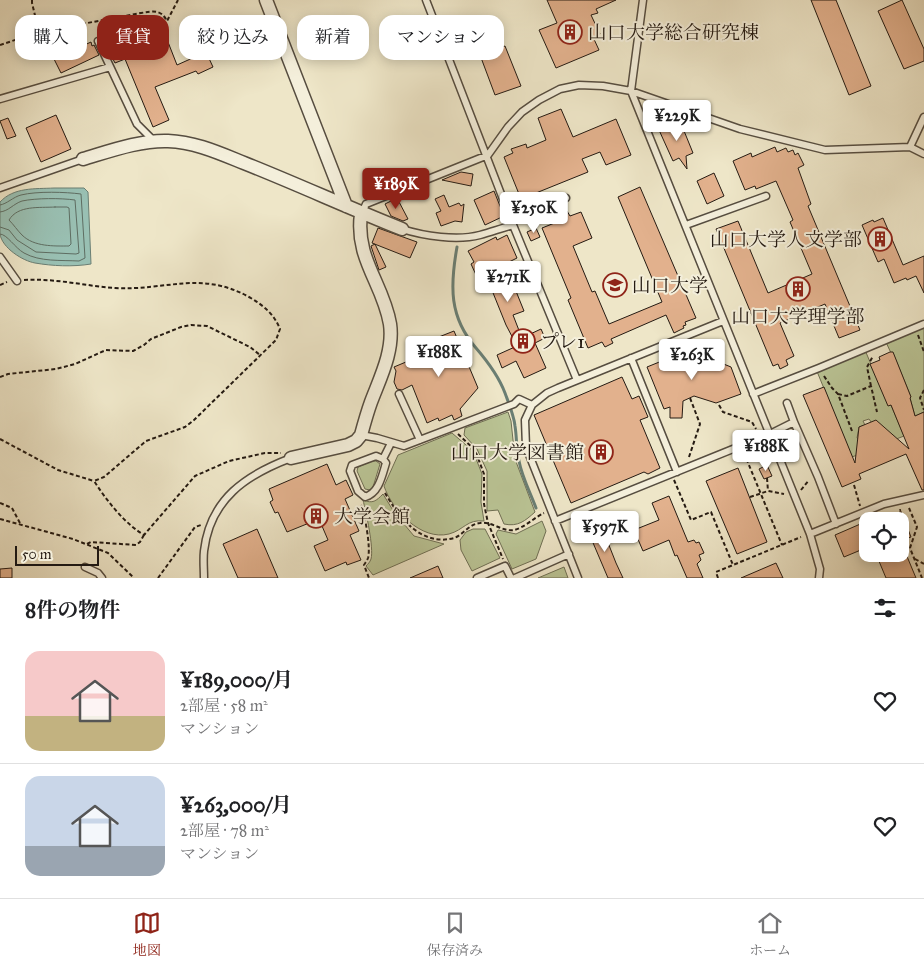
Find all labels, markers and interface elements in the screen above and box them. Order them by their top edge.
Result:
chip: 購入 [15,15,87,60]
chip: 賃貸 [97,15,169,60]
chip: 絞り込み [179,15,287,60]
chip: 新着 [297,15,369,60]
chip: マンション [379,15,504,60]
building icon: 山口大学総合研究棟 [557,19,583,45]
place label: 山口大学総合研究棟 [588,21,759,44]
pin: ¥229K [642,100,712,142]
text: ¥229K [654,106,700,125]
pin: ¥189K [361,168,431,210]
text: ¥189K [373,174,419,193]
pin: ¥250K [499,192,569,234]
text: ¥250K [511,198,557,217]
building icon: 山口大学人文学部 [867,226,893,252]
place label: 山口大学人文学部 [710,228,862,251]
pin: ¥271K [473,260,543,303]
text: ¥271K [486,267,530,286]
school or university icon: 山口大学 [602,272,628,298]
place label: 山口大学 [632,274,708,297]
building icon: 山口大学理学部 [785,276,811,302]
place label: 山口大学理学部 [731,305,865,328]
building icon: プレ1 [510,328,536,354]
place label: プレ1 [540,330,585,353]
pin: ¥188K [404,336,474,378]
pin: ¥263K [657,338,727,381]
text: ¥188K [416,342,462,361]
text: ¥263K [670,345,714,364]
pin: ¥188K [731,430,801,472]
text: ¥188K [743,436,789,455]
building icon: 山口大学図書館 [588,439,614,465]
place label: 山口大学図書館 [451,441,584,464]
building icon: 大学会館 [303,503,329,529]
place label: 大学会館 [334,505,410,528]
pin: ¥597K [570,510,640,553]
map controls [859,512,909,562]
button: locate [859,512,909,562]
text: ¥597K [582,517,628,536]
scale bar [15,543,99,566]
text: 50 m [22,546,51,563]
icon: filters [871,594,899,622]
text: 8件の物件 [25,597,120,623]
text: ¥189,000/月 [180,667,293,693]
icon: home [65,671,125,731]
icon: heart [871,687,899,715]
text: 2部屋 · 58 m² [180,696,268,715]
text: マンション [180,719,259,738]
text: ¥263,000/月 [180,792,292,818]
icon: home [65,796,125,856]
icon: heart [871,812,899,840]
text: 2部屋 · 78 m² [180,821,269,840]
text: マンション [180,844,259,863]
tab: 地図 [133,909,161,959]
tab: 保存済み [427,909,483,959]
tab: ホーム [749,909,791,959]

